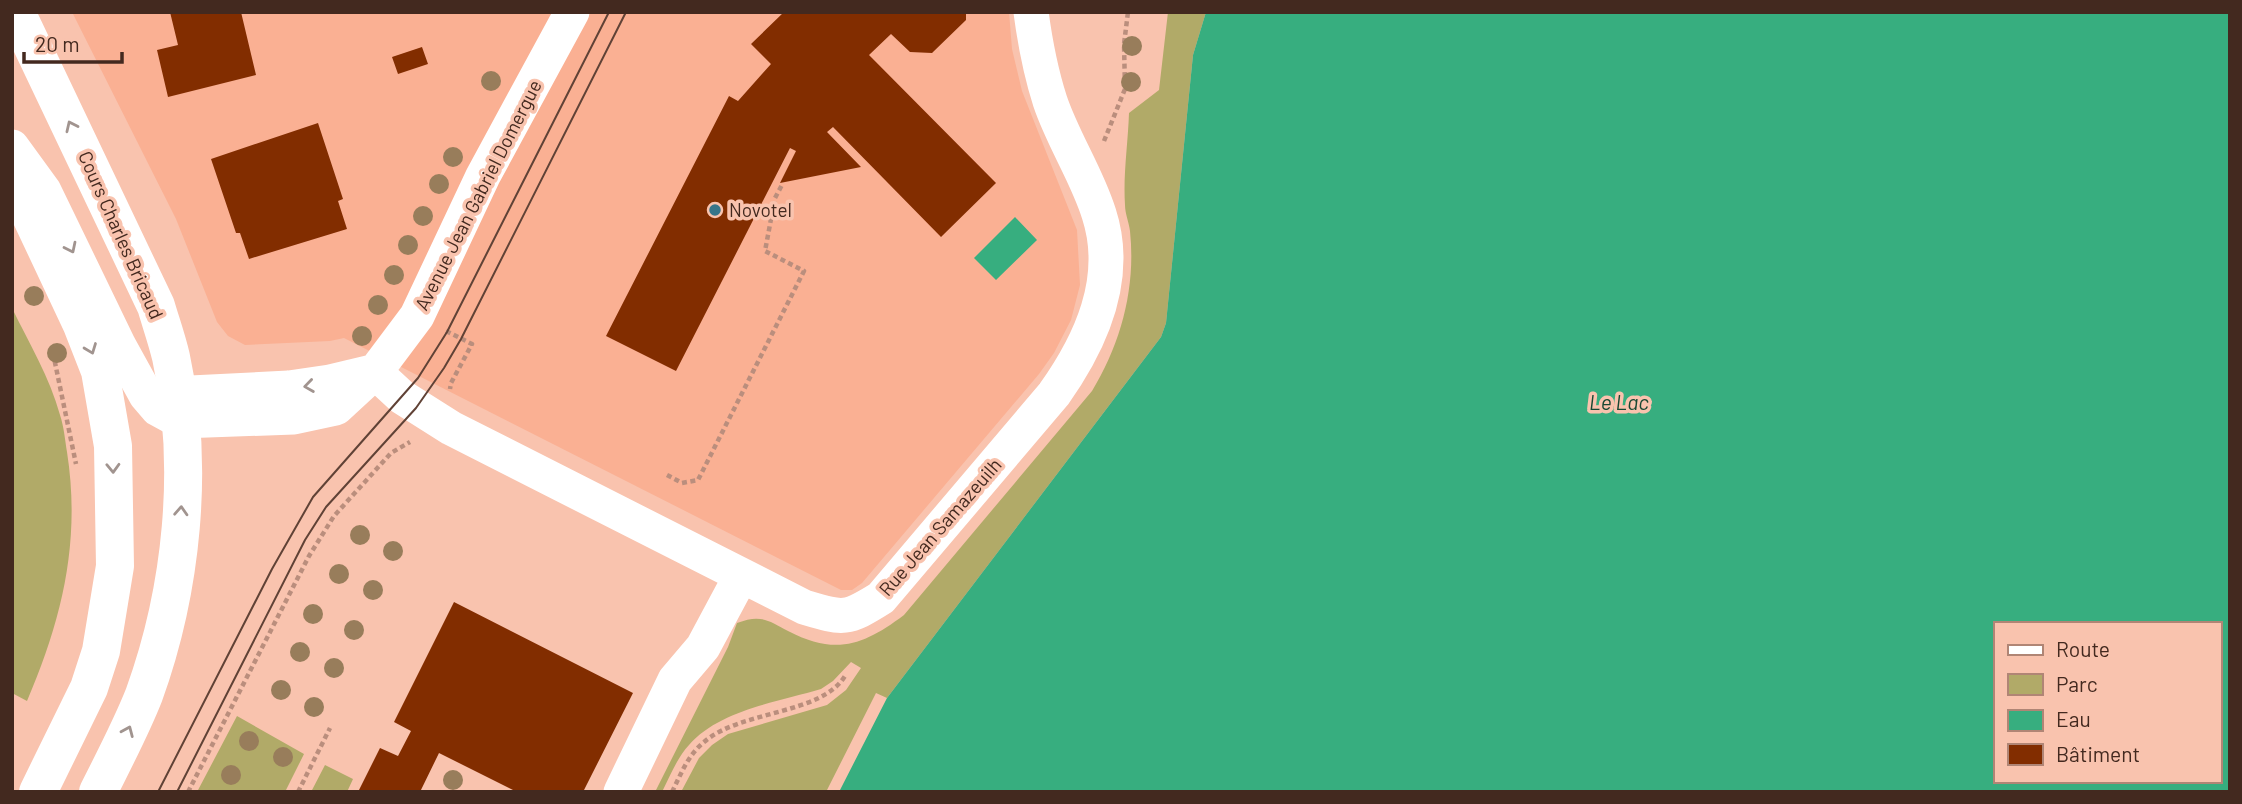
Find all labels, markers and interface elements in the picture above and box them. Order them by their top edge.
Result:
scale bar [24,21,122,65]
text: 20 m [35,31,80,56]
street label: Avenue Jean Gabriel Domergue [409,76,546,314]
one-way arrow [65,120,79,133]
street label: Cours Charles Bricaud [74,147,169,322]
place label: Novotel [729,198,792,221]
marker: Novotel [707,202,723,218]
one-way arrow [63,241,77,253]
one-way arrow [83,343,97,355]
one-way arrow [303,378,314,393]
water label: Le Lac [1589,389,1649,414]
street label: Rue Jean Samazeuilh [874,453,1006,600]
one-way arrow [106,462,121,473]
one-way arrow [173,505,188,516]
legend [1994,622,2221,783]
text: Route [2056,636,2110,661]
text: Parc [2056,671,2098,696]
text: Eau [2056,706,2091,731]
one-way arrow [120,725,134,738]
text: Bâtiment [2056,741,2140,766]

